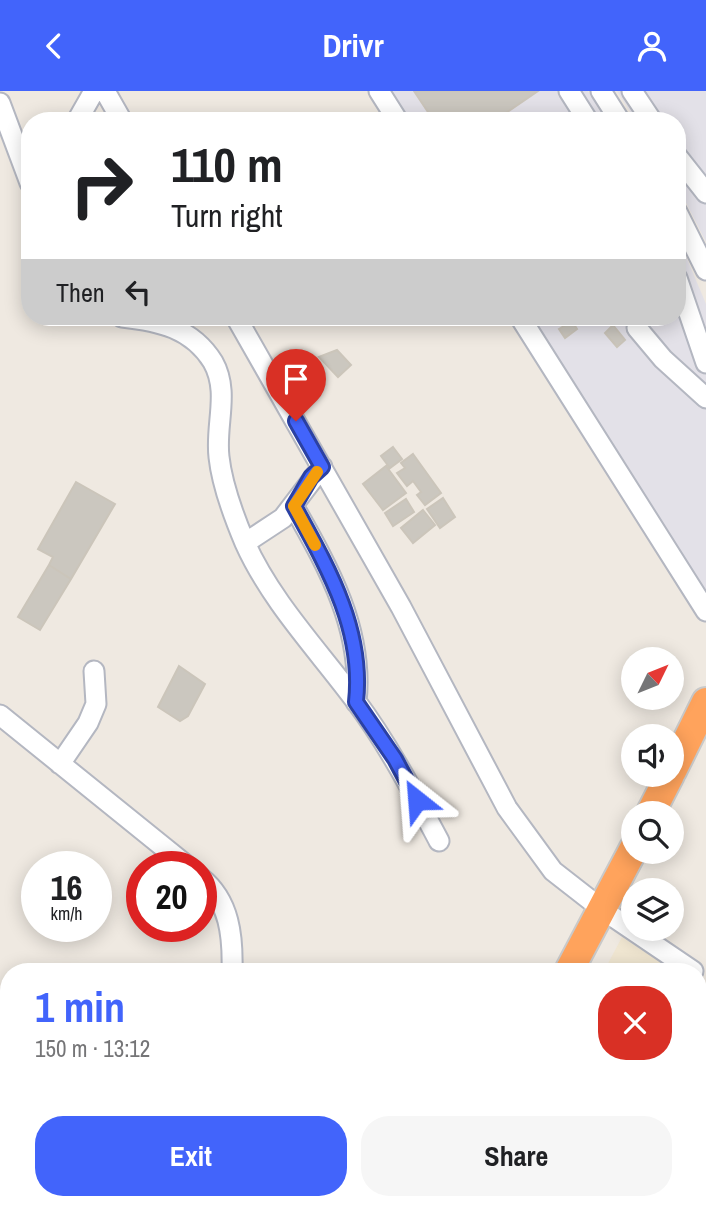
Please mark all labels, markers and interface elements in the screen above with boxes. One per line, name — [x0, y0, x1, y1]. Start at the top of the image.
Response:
text: Drivr — [322, 24, 384, 67]
icon: back — [35, 27, 73, 65]
icon: person — [633, 27, 671, 65]
text: 110 m — [171, 131, 283, 197]
icon: right — [56, 140, 147, 231]
text: Turn right — [171, 194, 283, 237]
icon: left — [119, 273, 157, 311]
text: Then — [56, 275, 105, 310]
pin — [266, 349, 326, 421]
icon: arrive — [277, 360, 315, 398]
north arrow — [621, 647, 684, 711]
map controls — [621, 647, 684, 941]
button: sound — [621, 724, 684, 787]
position arrow — [380, 763, 454, 837]
button: search — [621, 801, 684, 864]
speed limit sign: 20 — [126, 851, 217, 942]
text: 16 — [51, 864, 82, 911]
button: layers — [621, 878, 684, 941]
text: km/h — [51, 901, 83, 926]
text: 1 min — [35, 979, 125, 1035]
button: close — [598, 986, 672, 1060]
text: 150 m · 13:12 — [35, 1033, 150, 1064]
button: Exit — [35, 1116, 347, 1196]
button: Share — [361, 1116, 672, 1196]

